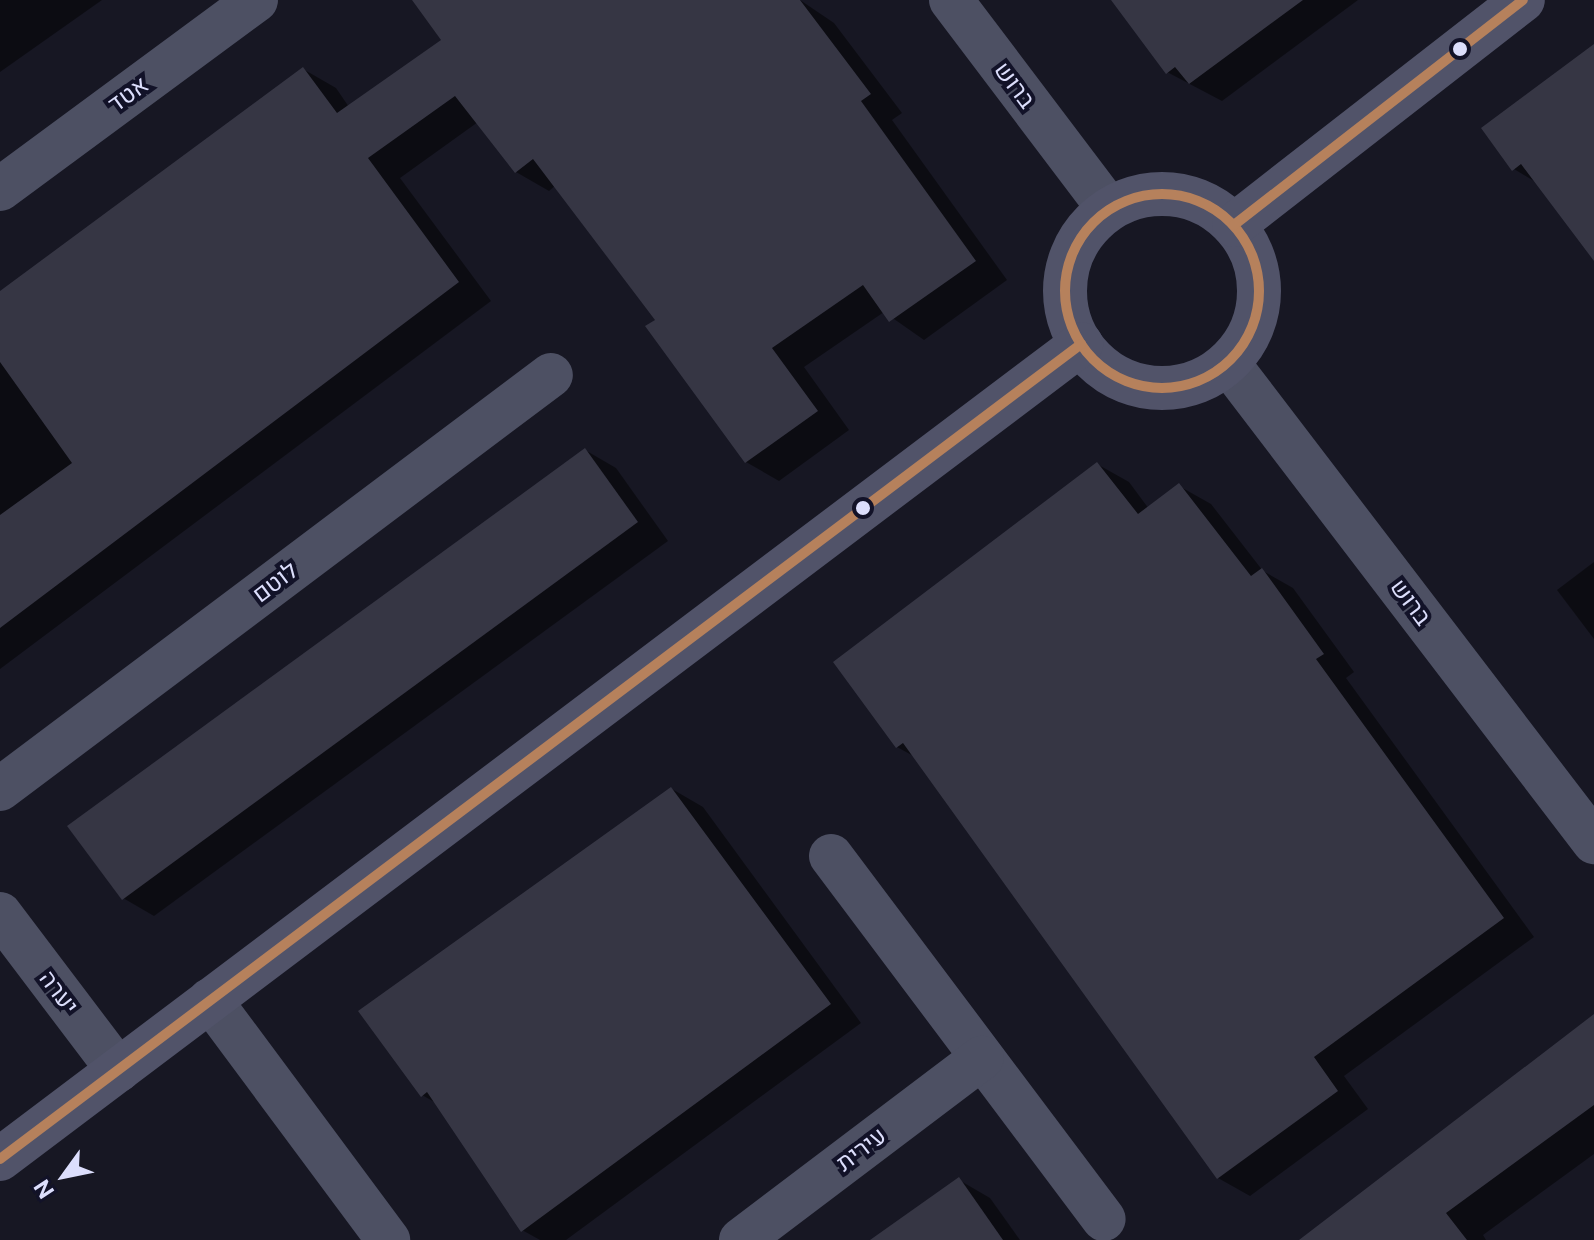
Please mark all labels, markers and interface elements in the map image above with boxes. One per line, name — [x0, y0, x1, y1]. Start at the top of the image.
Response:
unlabelled marker — [1452, 41, 1468, 57]
street label: ברוש — [988, 56, 1042, 114]
street label: אטד — [102, 70, 154, 118]
unlabelled marker — [855, 500, 871, 516]
street label: לוטם — [247, 556, 303, 608]
street label: ברוש — [1384, 573, 1438, 631]
street label: יערה — [33, 965, 85, 1019]
street label: עירית — [830, 1121, 892, 1177]
north arrow — [24, 1136, 104, 1216]
text: N — [28, 1175, 59, 1203]

